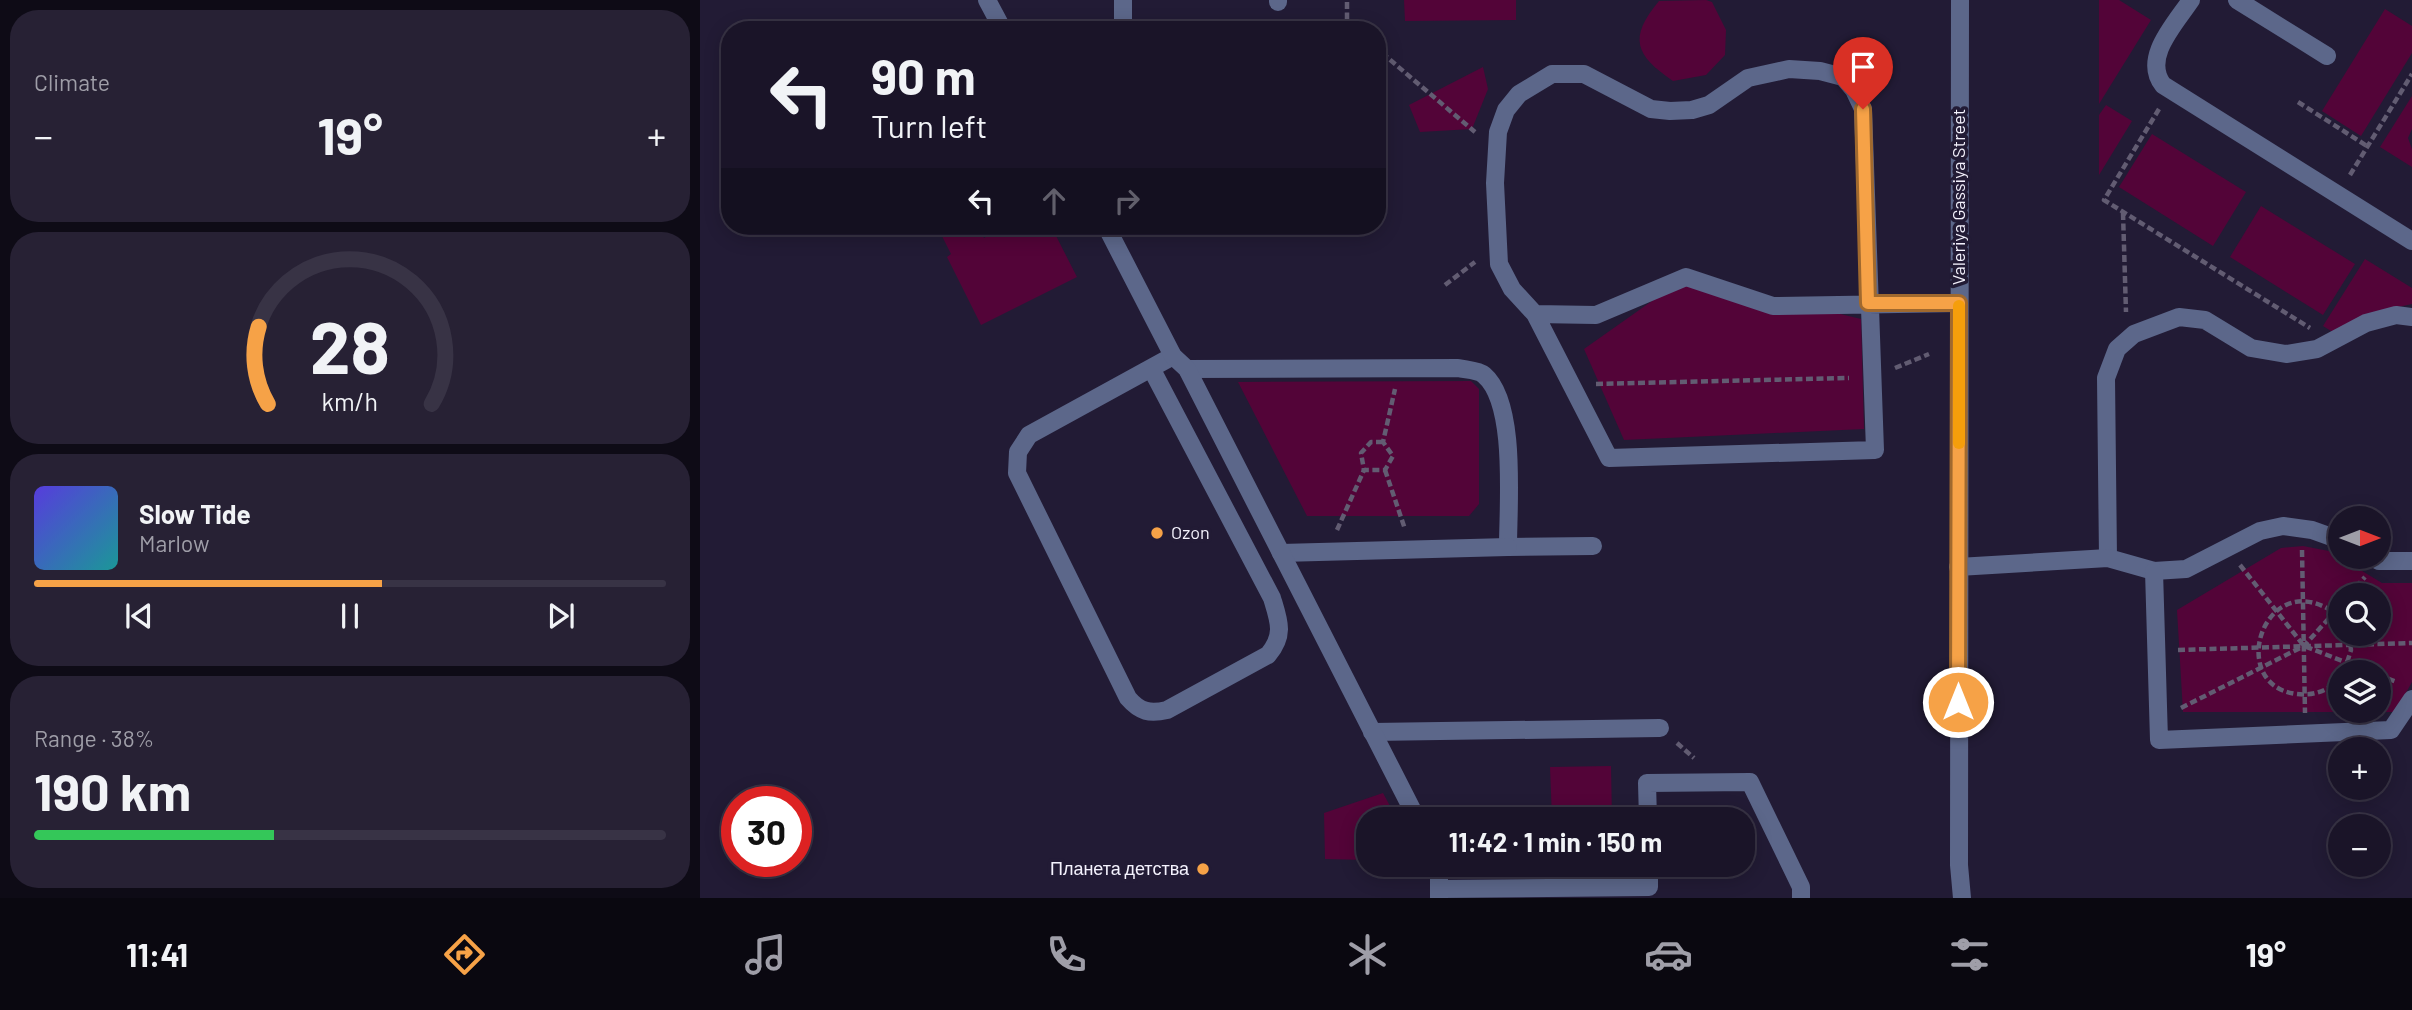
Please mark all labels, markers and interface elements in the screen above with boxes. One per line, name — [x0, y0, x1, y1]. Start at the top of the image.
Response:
pin — [1833, 37, 1893, 109]
text: 90 m — [871, 46, 976, 105]
icon: arrive — [1844, 48, 1882, 86]
icon: left — [756, 49, 847, 140]
text: Climate — [34, 68, 110, 96]
text: 19° — [317, 103, 383, 165]
text: Turn left — [871, 106, 988, 144]
street label: Valeriya Gassiya Street — [1947, 109, 1969, 285]
text: − — [34, 112, 53, 158]
text: + — [647, 112, 666, 158]
icon: left — [962, 182, 1000, 220]
icon: ahead — [1035, 182, 1073, 220]
icon: right — [1108, 182, 1146, 220]
text: 28 — [310, 301, 390, 389]
text: km/h — [322, 386, 378, 416]
text: Slow Tide — [139, 498, 251, 529]
north arrow — [2328, 506, 2390, 569]
map controls — [2328, 506, 2391, 877]
place label: Ozon — [1171, 521, 1210, 543]
marker: Ozon — [1149, 525, 1165, 541]
text: Marlow — [139, 529, 210, 557]
button: search — [2328, 583, 2391, 646]
icon: previous — [120, 597, 158, 635]
icon: pause — [331, 597, 369, 635]
icon: next — [542, 597, 580, 635]
button: layers — [2328, 660, 2391, 723]
position arrow — [1921, 665, 1995, 739]
text: Range · 38% — [34, 724, 154, 752]
button: + — [2328, 737, 2391, 800]
text: 190 km — [34, 759, 191, 821]
speed limit sign: 30 — [721, 786, 812, 877]
button: − — [2328, 814, 2391, 877]
text: 11:42 · 1 min · 150 m — [1449, 826, 1662, 857]
place label: Планета детства — [1050, 857, 1190, 879]
marker: Планета детства — [1195, 861, 1211, 877]
icon: directions — [440, 930, 489, 979]
icon: music — [741, 930, 790, 979]
icon: phone — [1042, 930, 1091, 979]
icon: climate — [1343, 930, 1392, 979]
icon: car — [1644, 930, 1693, 979]
icon: filters — [1945, 930, 1994, 979]
text: 11:41 — [126, 935, 188, 973]
text: 19° — [2246, 935, 2286, 973]

